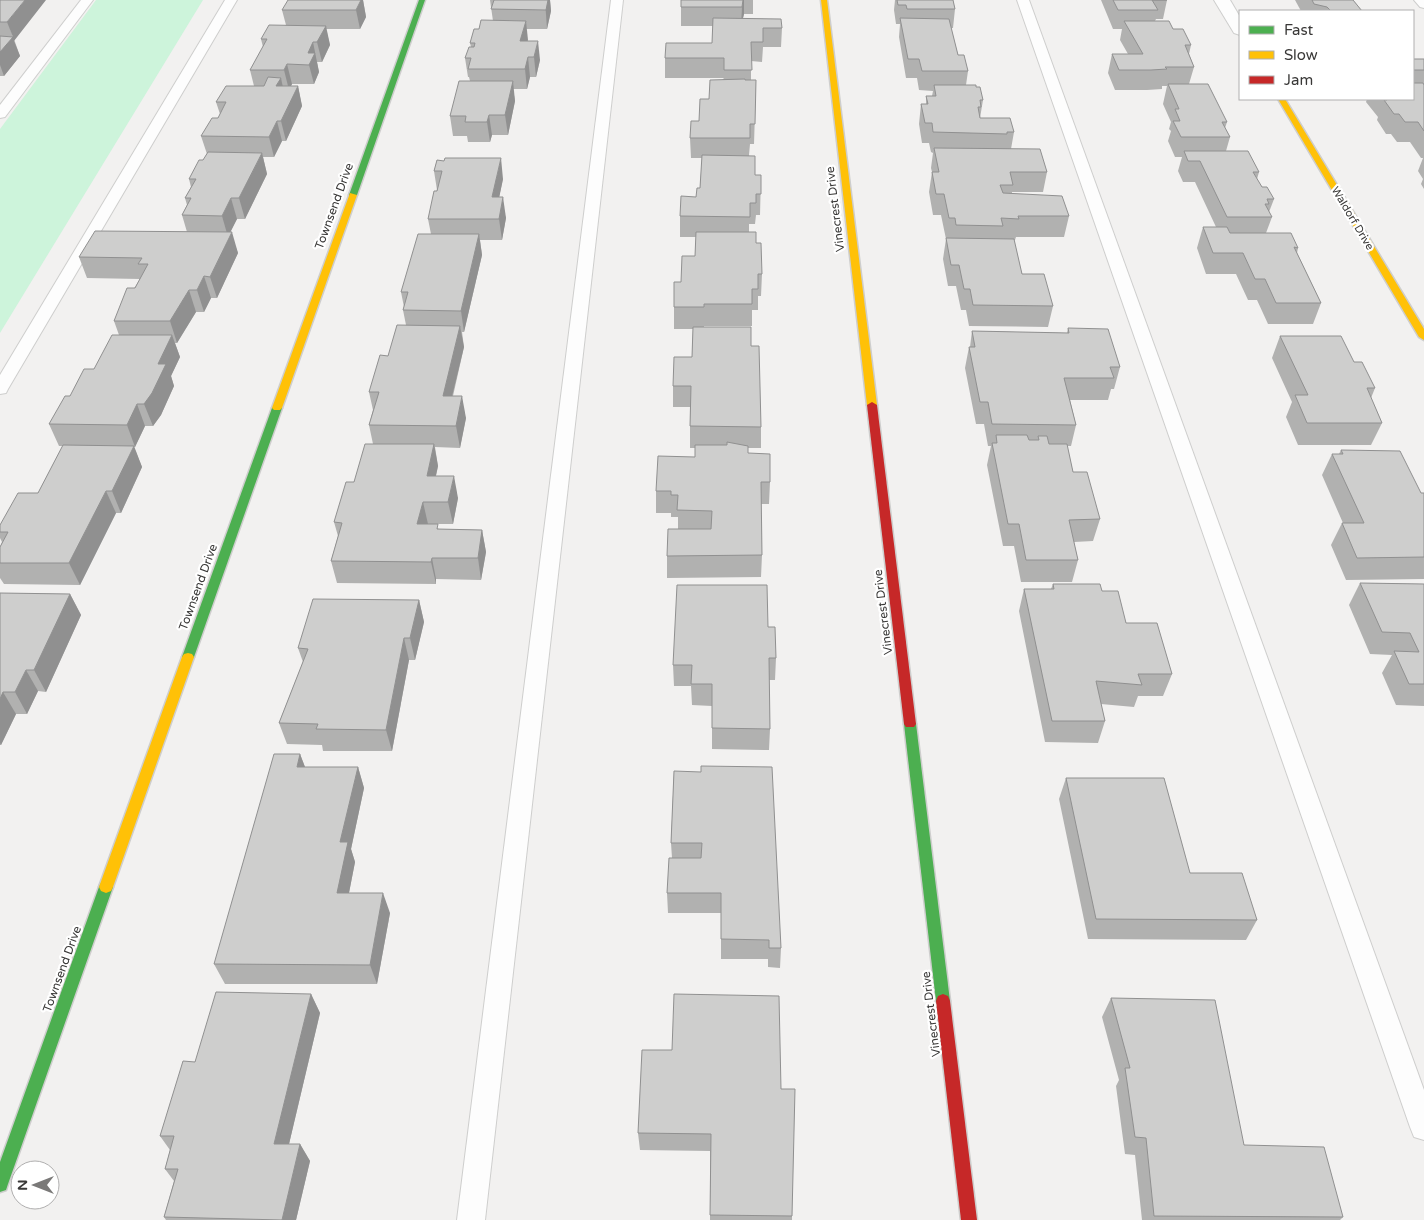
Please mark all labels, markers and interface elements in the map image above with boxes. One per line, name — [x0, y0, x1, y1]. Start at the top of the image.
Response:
legend — [1239, 10, 1414, 100]
text: Fast — [1284, 21, 1314, 39]
text: Slow — [1284, 46, 1318, 64]
text: Jam — [1284, 71, 1313, 89]
street label: Townsend Drive — [312, 161, 356, 251]
street label: Vinecrest Drive — [823, 165, 847, 252]
street label: Waldorf Drive — [1329, 184, 1377, 252]
street label: Townsend Drive — [176, 542, 220, 632]
street label: Vinecrest Drive — [871, 568, 895, 655]
street label: Townsend Drive — [40, 924, 84, 1014]
street label: Vinecrest Drive — [919, 970, 943, 1057]
north arrow — [10, 1160, 60, 1210]
text: N — [14, 1179, 31, 1191]

